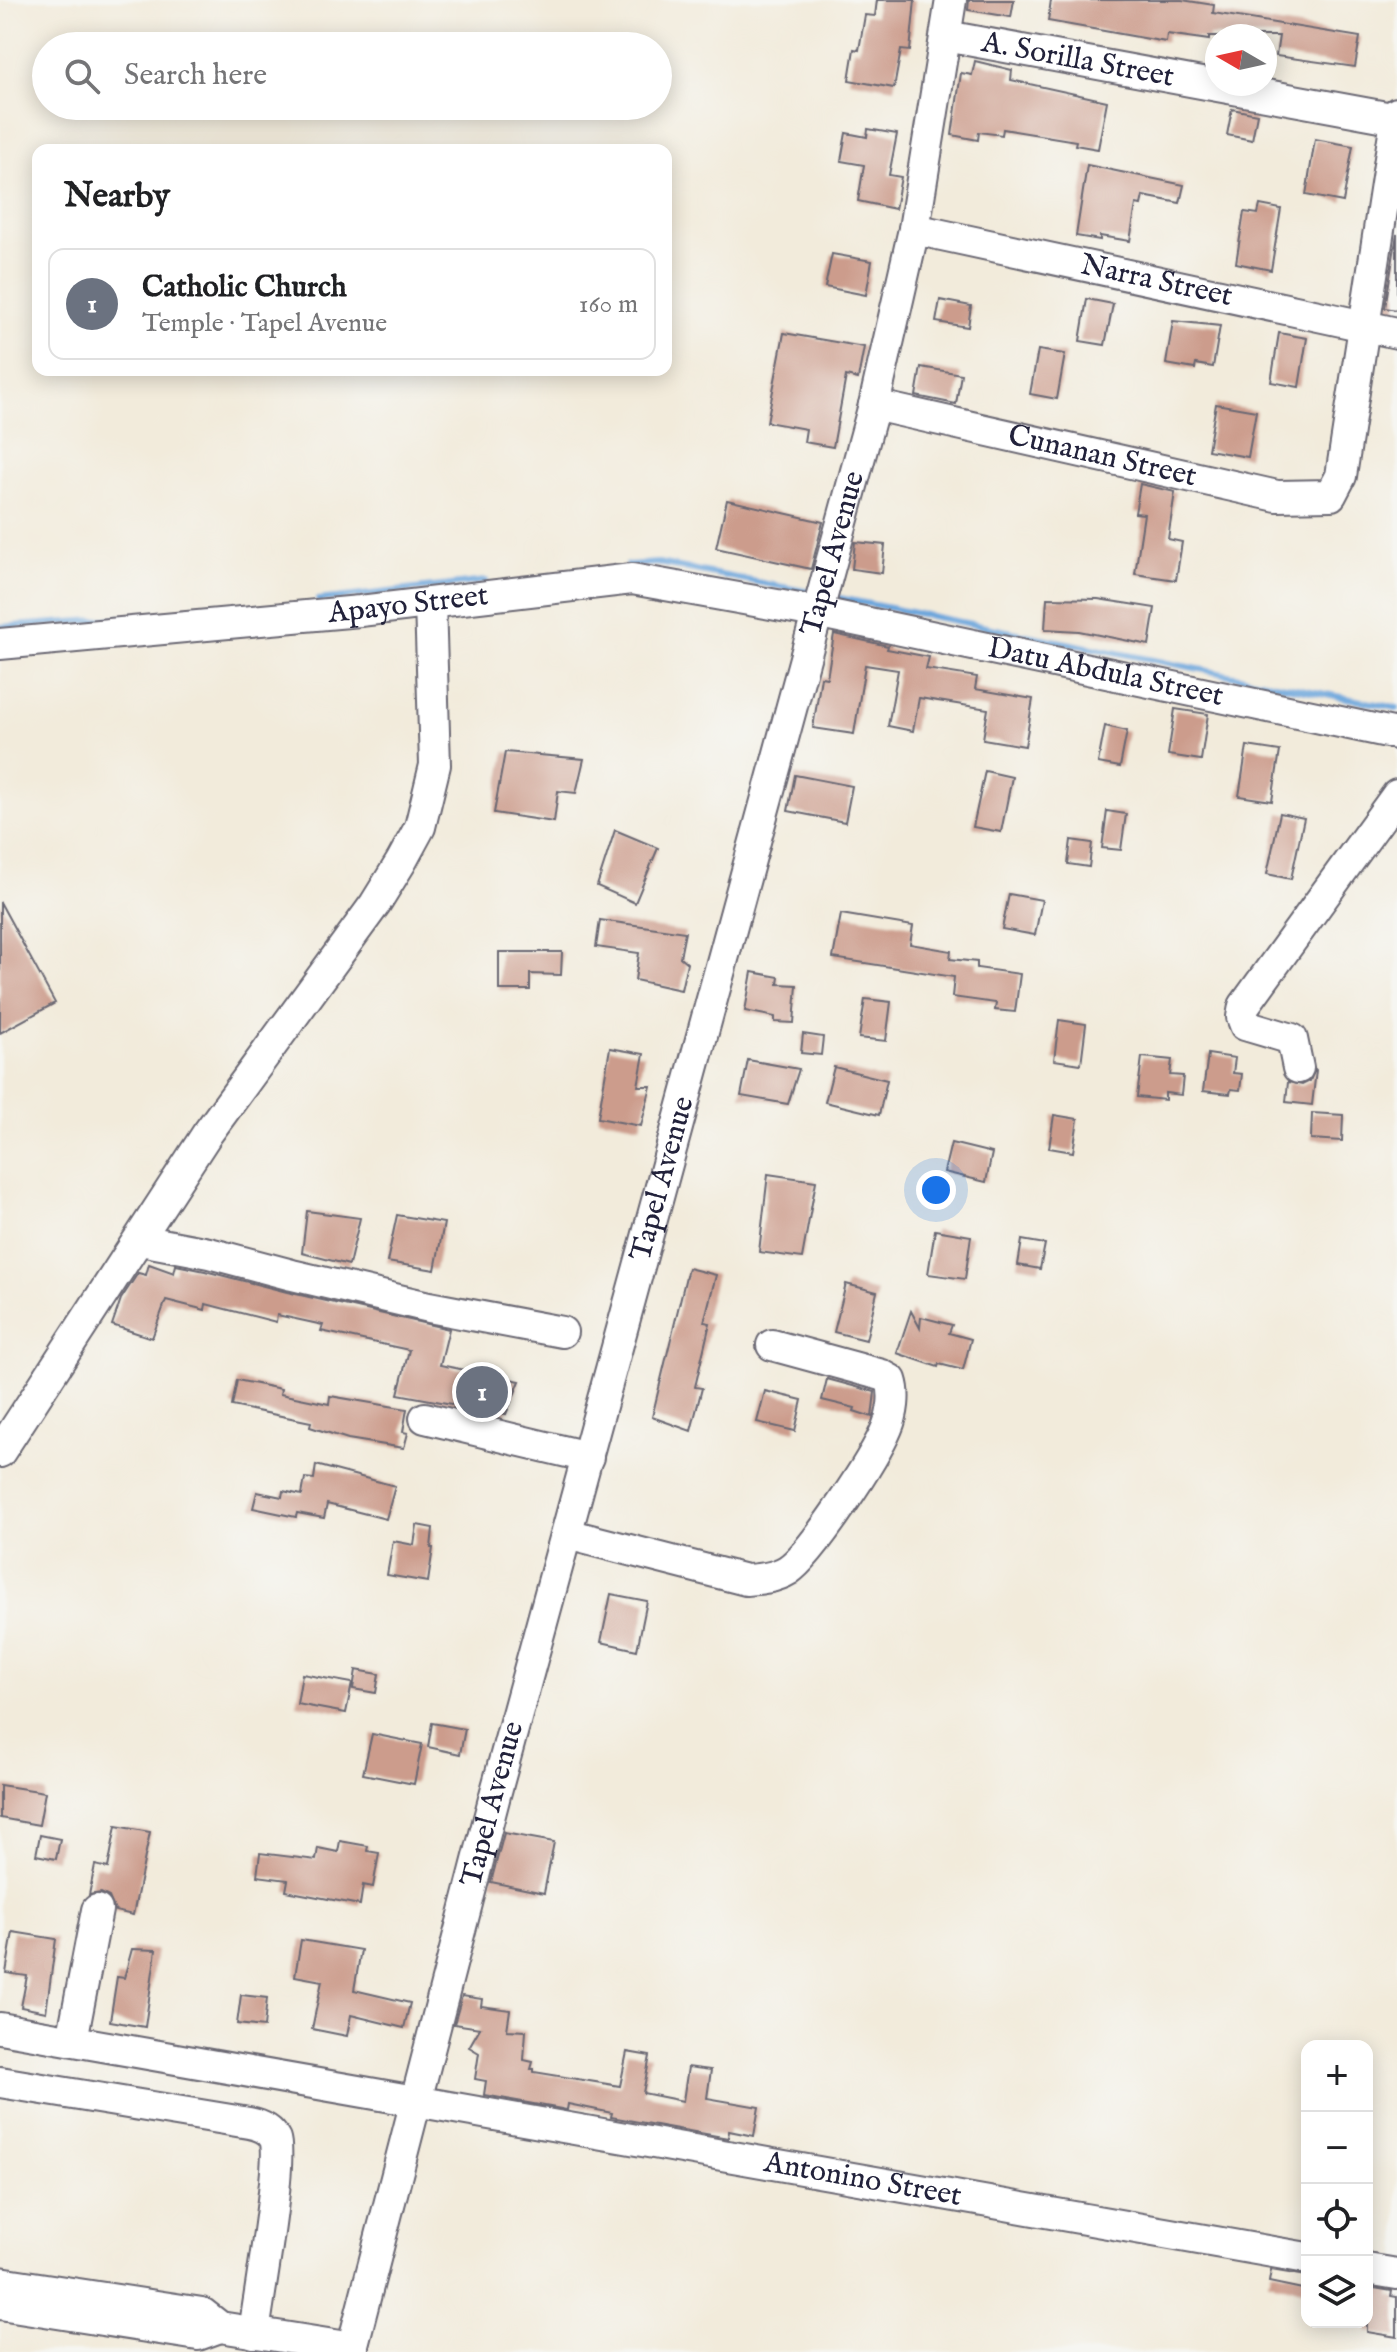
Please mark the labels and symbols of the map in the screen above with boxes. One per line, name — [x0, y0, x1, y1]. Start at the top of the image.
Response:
street label: A. Sorilla Street — [977, 24, 1177, 97]
north arrow — [1205, 24, 1277, 96]
street label: Narra Street — [1077, 246, 1236, 316]
street label: Cunanan Street — [1004, 417, 1200, 496]
street label: Tapel Avenue — [793, 467, 874, 640]
street label: Apayo Street — [326, 577, 490, 633]
street label: Datu Abdula Street — [984, 630, 1227, 716]
street label: Tapel Avenue — [622, 1092, 704, 1265]
your location — [916, 1170, 956, 1210]
pin: 1 — [456, 1362, 508, 1422]
street label: Tapel Avenue — [453, 1717, 533, 1891]
street label: Antonino Street — [760, 2144, 964, 2216]

